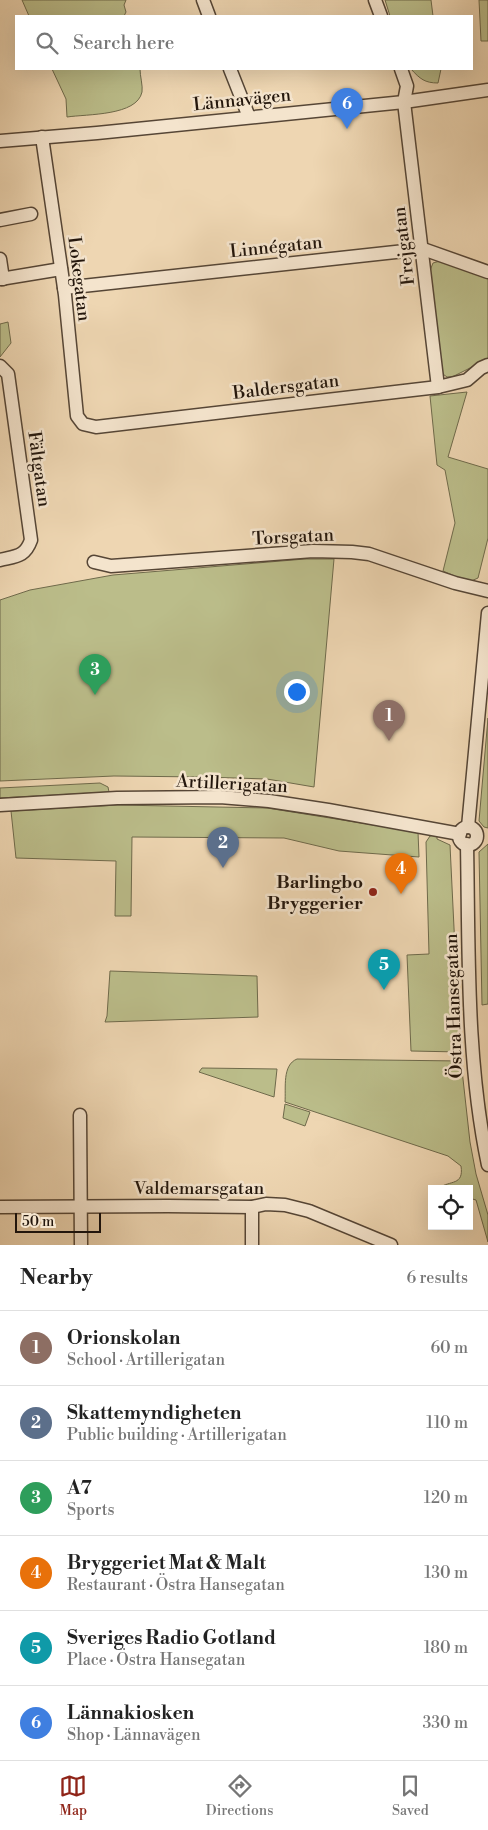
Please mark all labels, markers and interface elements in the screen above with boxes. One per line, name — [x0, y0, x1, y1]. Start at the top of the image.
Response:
search box — [15, 15, 473, 70]
icon: search — [33, 29, 61, 57]
text: Search here — [73, 31, 174, 55]
street label: Lännavägen — [192, 83, 292, 117]
pin: 6 — [331, 88, 363, 129]
street label: Frejgatan — [388, 205, 420, 287]
street label: Linnégatan — [228, 231, 324, 263]
street label: Lokegatan — [62, 235, 96, 323]
street label: Baldersgatan — [231, 369, 341, 405]
street label: Fältgatan — [22, 430, 56, 509]
street label: Torsgatan — [252, 523, 335, 551]
pin: 3 — [79, 654, 111, 695]
your location — [284, 679, 310, 705]
pin: 1 — [373, 700, 405, 741]
street label: Artillerigatan — [175, 770, 289, 798]
pin: 2 — [207, 827, 239, 868]
pin: 4 — [385, 853, 417, 894]
place label: Barlingbo Bryggerier — [267, 871, 363, 915]
marker: Barlingbo Bryggerier — [367, 886, 379, 898]
street label: Östra Hansegatan — [440, 933, 468, 1079]
pin: 5 — [368, 949, 400, 990]
street label: Valdemarsgatan — [133, 1177, 265, 1200]
map controls — [428, 1185, 473, 1230]
button: locate — [428, 1185, 473, 1230]
scale bar — [15, 1210, 101, 1233]
text: 50 m — [22, 1213, 54, 1231]
text: Nearby — [20, 1265, 93, 1291]
text: 6 results — [407, 1268, 468, 1288]
text: Orionskolan — [67, 1326, 181, 1350]
text: 1 — [32, 1338, 40, 1358]
text: 60 m — [430, 1338, 468, 1358]
text: School · Artillerigatan — [67, 1350, 225, 1370]
text: Skattemyndigheten — [67, 1401, 242, 1425]
text: 2 — [31, 1413, 41, 1433]
text: 110 m — [426, 1413, 468, 1433]
text: Public building · Artillerigatan — [67, 1425, 287, 1445]
text: A7 — [67, 1476, 92, 1500]
text: 3 — [31, 1488, 41, 1508]
text: 120 m — [424, 1488, 468, 1508]
text: Sports — [67, 1500, 114, 1520]
text: Bryggeriet Mat & Malt — [67, 1551, 266, 1575]
text: 4 — [31, 1563, 41, 1583]
text: 130 m — [424, 1563, 468, 1583]
text: Restaurant · Östra Hansegatan — [67, 1575, 285, 1595]
text: Sveriges Radio Gotland — [67, 1626, 276, 1650]
text: 5 — [31, 1638, 41, 1658]
text: 180 m — [424, 1638, 468, 1658]
text: Place · Östra Hansegatan — [67, 1650, 245, 1670]
text: Lännakiosken — [67, 1701, 194, 1725]
text: 6 — [31, 1713, 41, 1733]
text: 330 m — [422, 1713, 468, 1733]
text: Shop · Lännavägen — [67, 1725, 201, 1745]
tab: Map — [59, 1772, 87, 1820]
tab: Directions — [206, 1772, 273, 1820]
tab: Saved — [392, 1772, 429, 1820]

